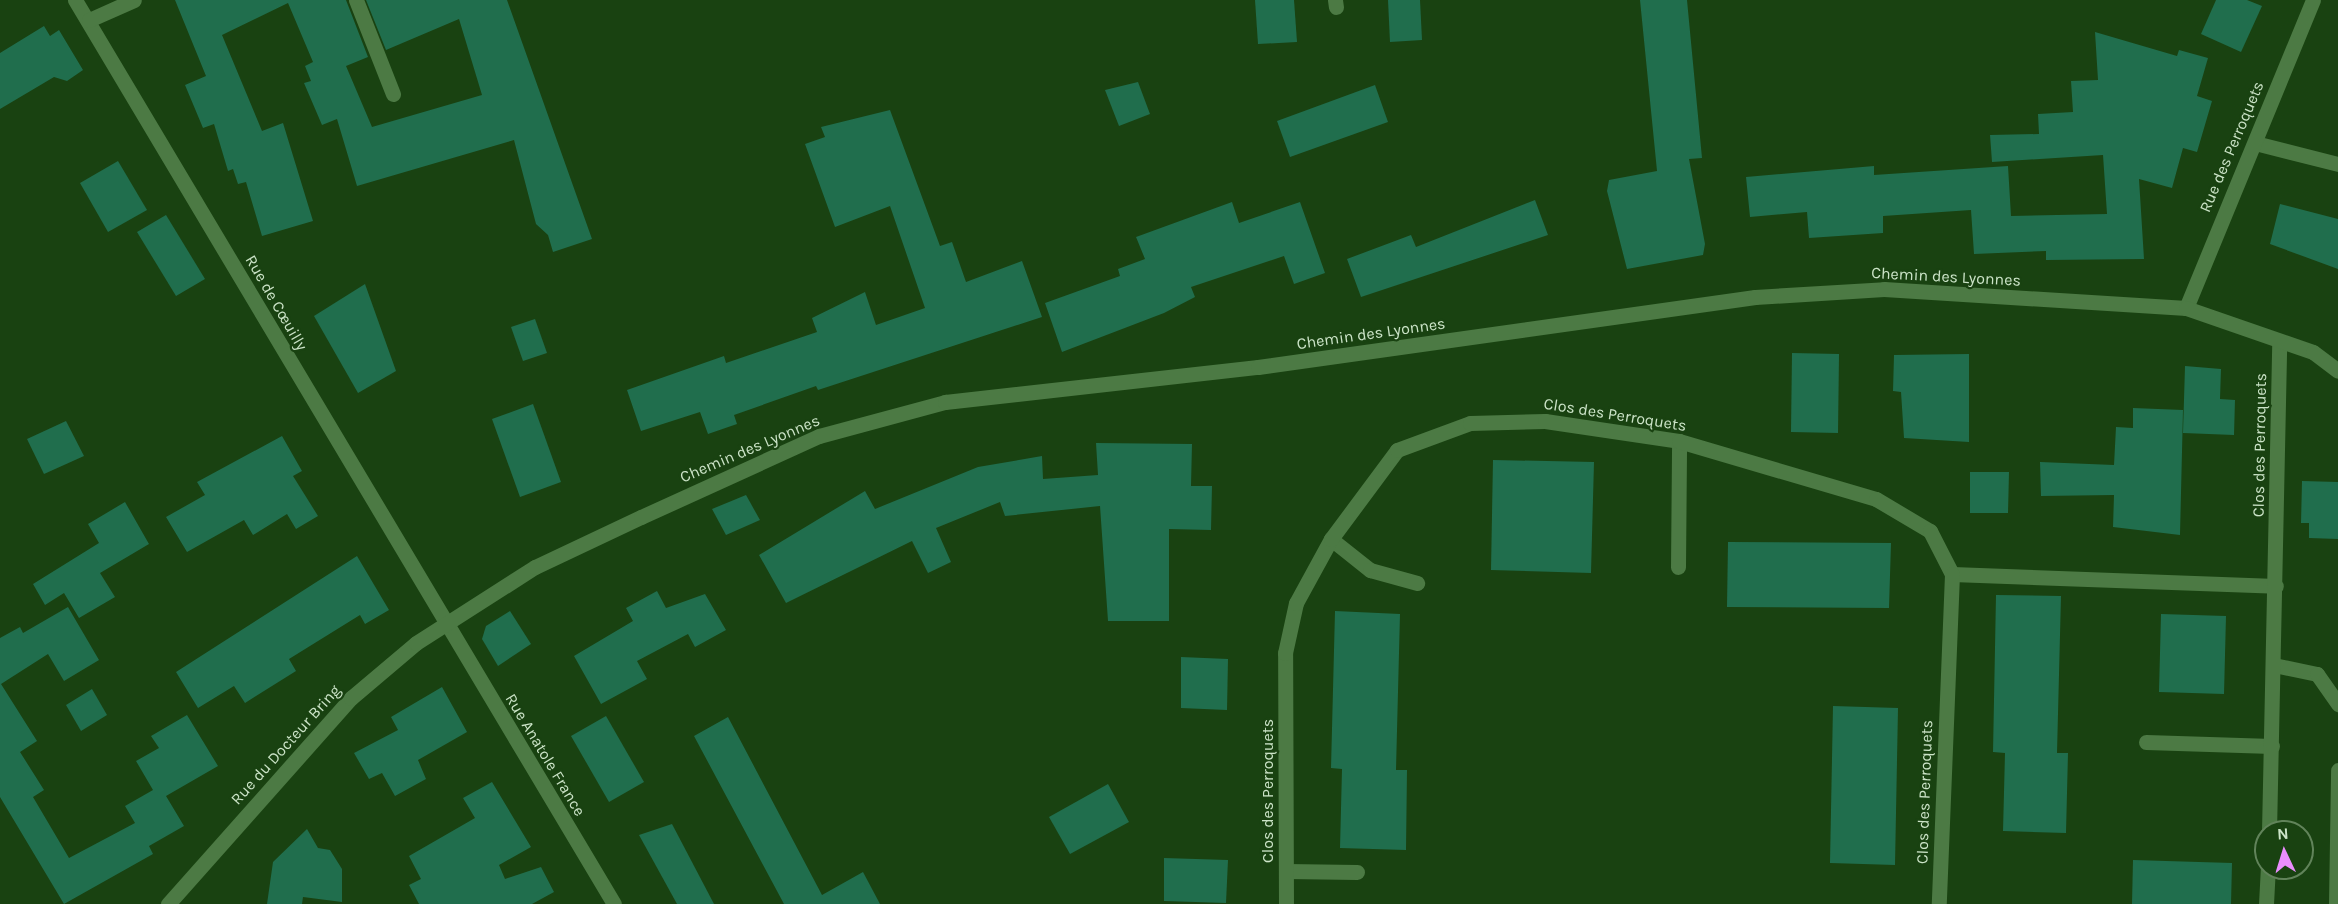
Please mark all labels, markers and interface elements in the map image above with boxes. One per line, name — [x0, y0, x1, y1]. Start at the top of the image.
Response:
street label: Rue des Perroquets — [2196, 79, 2268, 215]
street label: Rue de Cœuilly — [241, 252, 311, 354]
street label: Chemin des Lyonnes — [1871, 263, 2021, 291]
street label: Chemin des Lyonnes — [1295, 314, 1447, 354]
street label: Clos des Perroquets — [2249, 373, 2271, 517]
street label: Clos des Perroquets — [1542, 394, 1688, 436]
street label: Chemin des Lyonnes — [677, 411, 823, 487]
street label: Rue du Docteur Bring — [227, 681, 345, 809]
street label: Rue Anatole France — [501, 690, 589, 820]
street label: Clos des Perroquets — [1258, 719, 1278, 863]
street label: Clos des Perroquets — [1913, 720, 1937, 864]
north arrow — [2254, 820, 2314, 880]
text: N — [2276, 824, 2289, 843]

